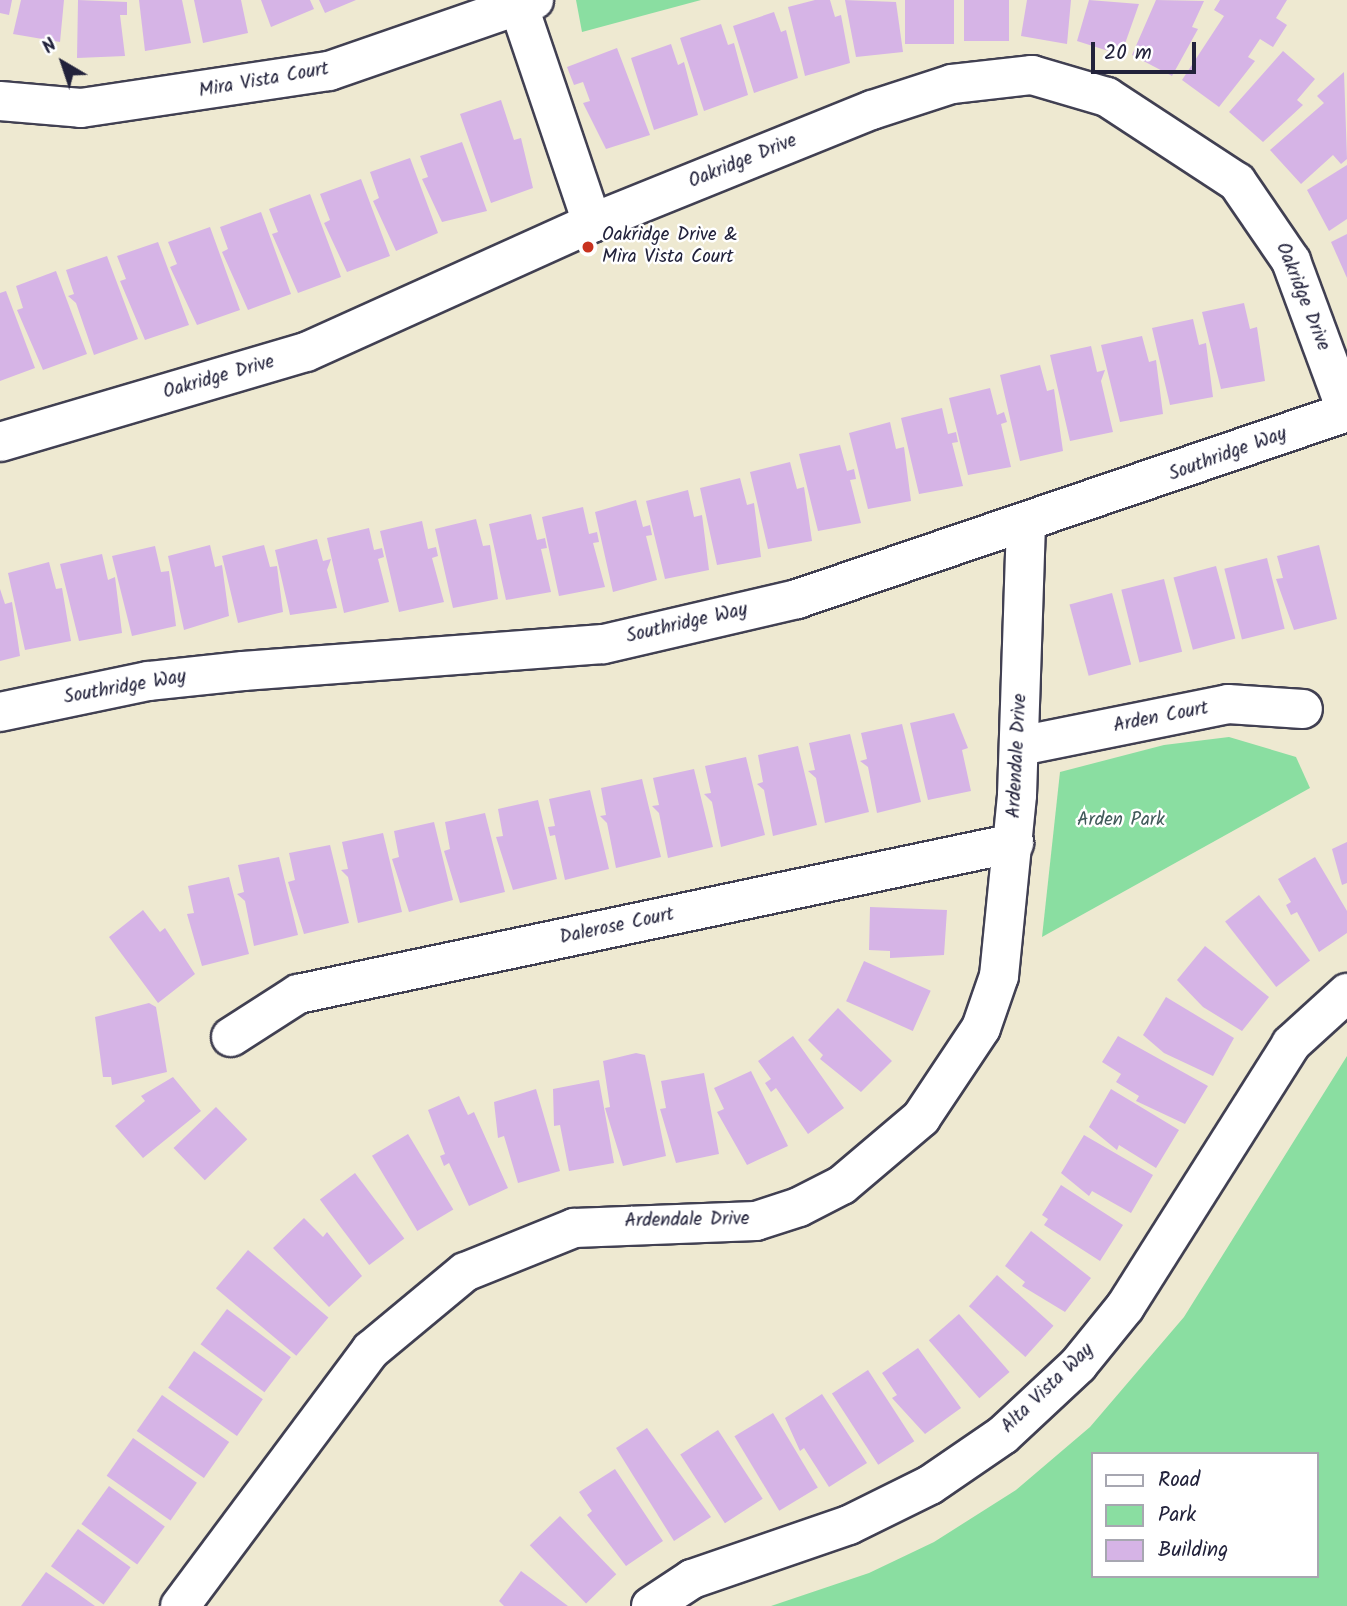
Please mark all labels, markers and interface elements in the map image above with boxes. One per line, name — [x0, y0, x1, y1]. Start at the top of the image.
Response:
north arrow — [28, 28, 98, 98]
scale bar — [1095, 28, 1200, 72]
text: N — [36, 31, 64, 62]
text: 20 m — [1104, 37, 1152, 70]
street label: Mira Vista Court — [197, 58, 331, 104]
street label: Oakridge Drive — [686, 130, 800, 194]
place label: Oakridge Drive & Mira Vista Court — [602, 225, 738, 269]
marker: Oakridge Drive & Mira Vista Court — [580, 239, 596, 255]
street label: Oakridge Drive — [1270, 240, 1334, 354]
street label: Oakridge Drive — [161, 351, 277, 405]
street label: Southridge Way — [1166, 423, 1290, 487]
street label: Southridge Way — [624, 599, 750, 649]
street label: Southridge Way — [62, 666, 188, 710]
street label: Ardendale Drive — [1003, 693, 1033, 819]
street label: Arden Court — [1112, 698, 1210, 738]
park label: Arden Park — [1077, 810, 1165, 832]
street label: Dalerose Court — [558, 904, 676, 950]
street label: Ardendale Drive — [624, 1209, 750, 1233]
street label: Alta Vista Way — [997, 1339, 1099, 1439]
legend — [1092, 1452, 1319, 1578]
text: Road — [1158, 1464, 1200, 1497]
text: Park — [1158, 1499, 1196, 1532]
text: Building — [1158, 1534, 1228, 1567]

